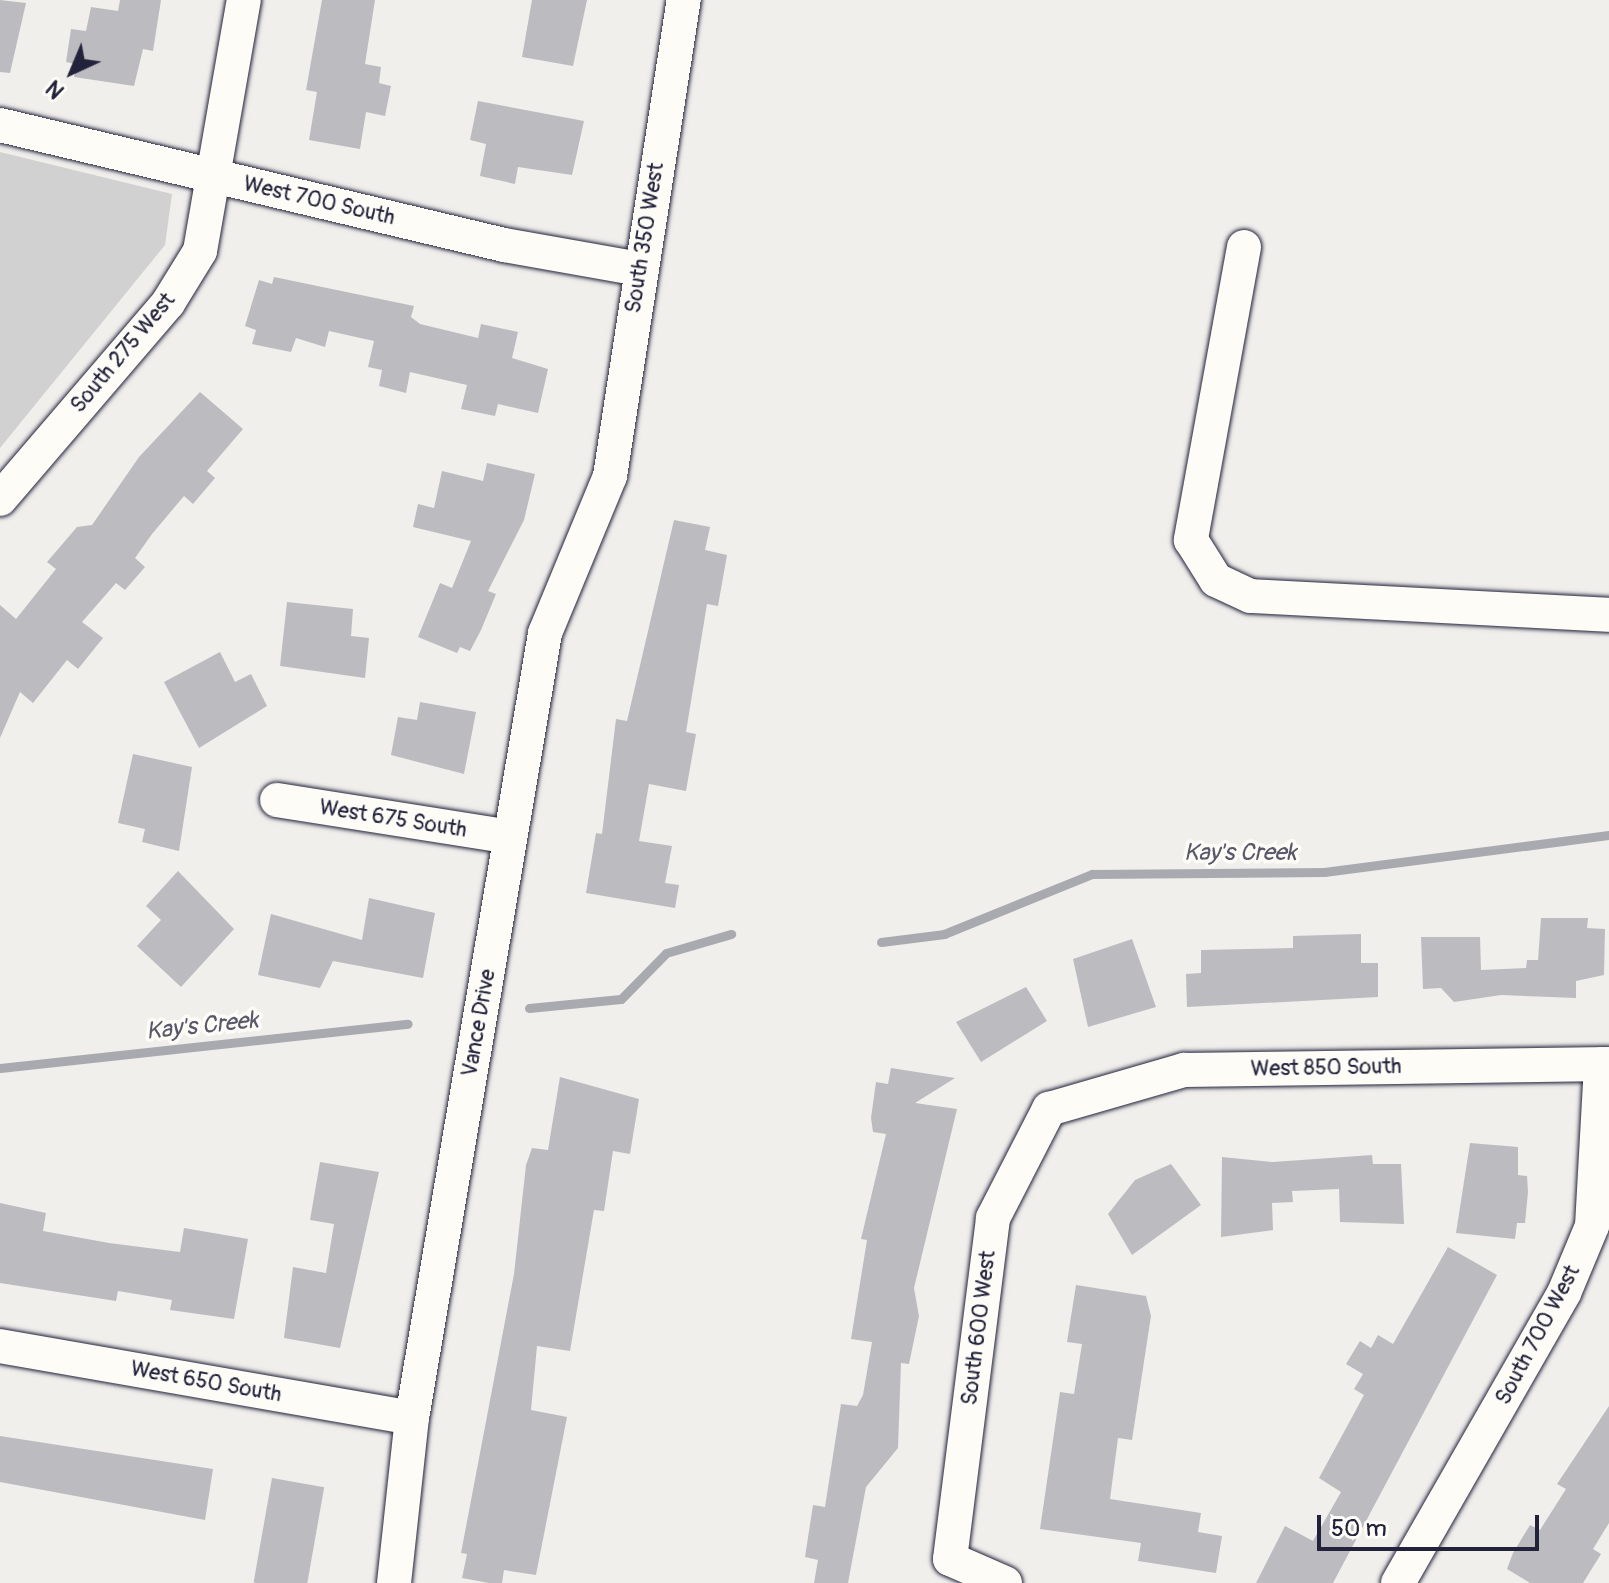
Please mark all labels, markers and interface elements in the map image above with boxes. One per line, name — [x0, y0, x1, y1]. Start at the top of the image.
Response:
north arrow — [32, 32, 112, 112]
text: N — [40, 74, 70, 105]
street label: South 350 West — [620, 161, 670, 315]
street label: West 700 South — [241, 171, 397, 231]
street label: South 275 West — [65, 288, 181, 418]
street label: West 675 South — [317, 794, 469, 844]
water label: Kay's Creek — [1184, 839, 1296, 867]
street label: Vance Drive — [457, 967, 501, 1079]
water label: Kay's Creek — [144, 1006, 260, 1046]
street label: West 850 South — [1250, 1053, 1402, 1083]
street label: South 600 West — [956, 1249, 1002, 1407]
street label: South 700 West — [1490, 1261, 1586, 1409]
street label: West 650 South — [129, 1356, 283, 1408]
scale bar — [1321, 1499, 1543, 1549]
text: 50 m — [1331, 1514, 1387, 1543]

